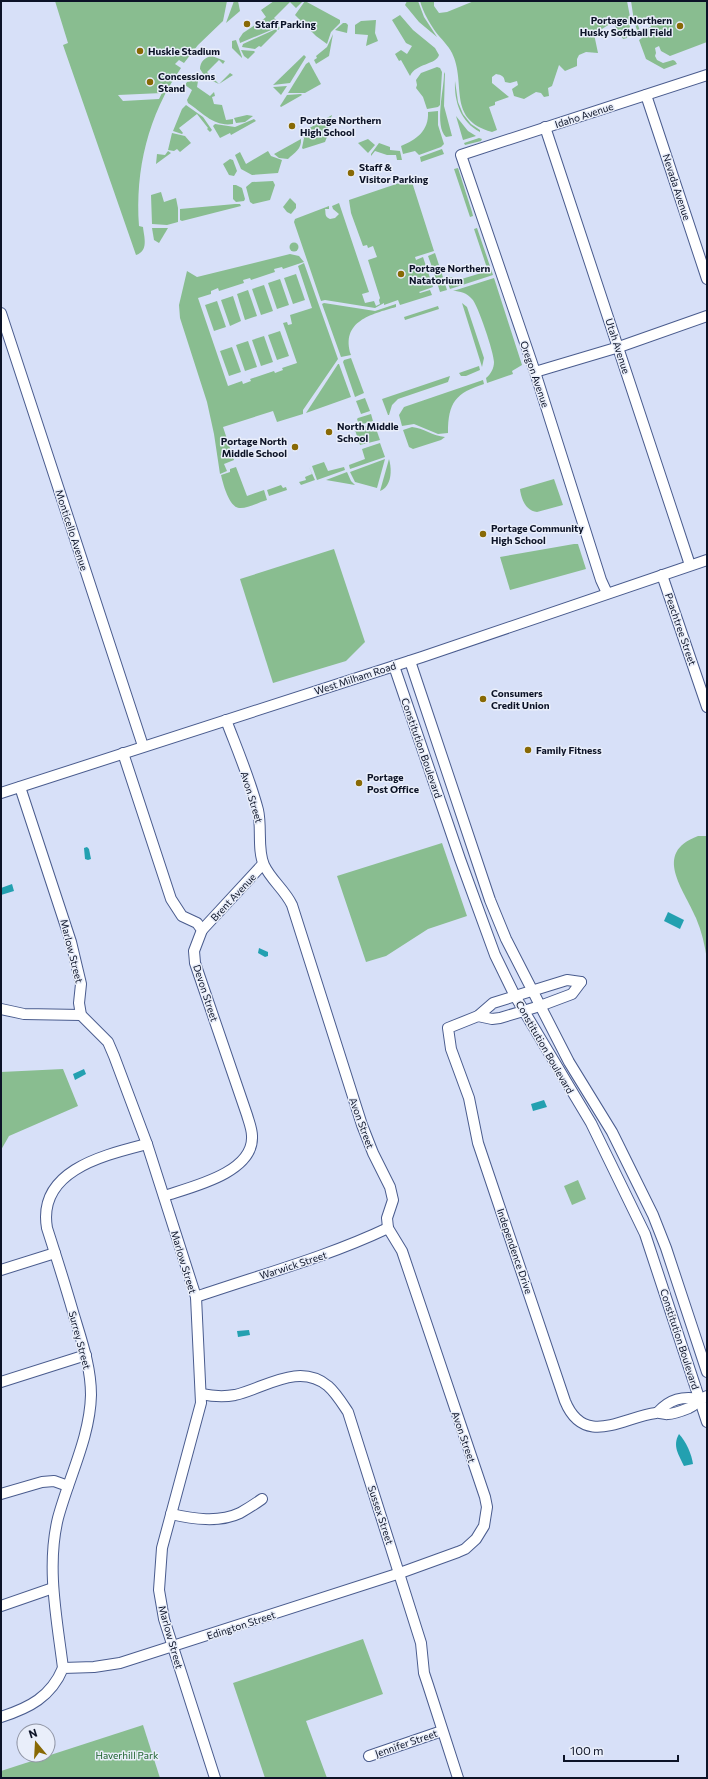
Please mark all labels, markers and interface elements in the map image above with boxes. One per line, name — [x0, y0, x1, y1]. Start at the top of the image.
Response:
place label: Portage Northern Husky Softball Field — [580, 14, 672, 38]
place label: Staff Parking — [255, 18, 316, 30]
marker: Staff Parking — [242, 19, 252, 29]
marker: Portage Northern Husky Softball Field — [675, 21, 685, 31]
place label: Huskie Stadium — [148, 45, 220, 57]
marker: Huskie Stadium — [135, 46, 145, 56]
place label: Concessions Stand — [158, 70, 216, 94]
marker: Concessions Stand — [145, 77, 155, 87]
street label: Idaho Avenue — [553, 100, 615, 130]
place label: Portage Northern High School — [300, 114, 382, 138]
marker: Portage Northern High School — [287, 121, 297, 131]
street label: Nevada Avenue — [661, 152, 693, 222]
place label: Staff & Visitor Parking — [359, 161, 429, 185]
marker: Staff & Visitor Parking — [346, 168, 356, 178]
place label: Portage Northern Natatorium — [409, 262, 491, 286]
marker: Portage Northern Natatorium — [396, 269, 406, 279]
street label: Utah Avenue — [603, 317, 633, 375]
street label: Oregon Avenue — [518, 339, 552, 409]
place label: North Middle School — [337, 420, 399, 444]
marker: North Middle School — [324, 427, 334, 437]
place label: Portage North Middle School — [221, 435, 287, 459]
marker: Portage North Middle School — [290, 442, 300, 452]
street label: Monticello Avenue — [53, 488, 91, 572]
place label: Portage Community High School — [491, 522, 584, 546]
marker: Portage Community High School — [478, 529, 488, 539]
street label: Peachtree Street — [663, 591, 699, 667]
street label: West Milham Road — [313, 659, 397, 697]
place label: Consumers Credit Union — [491, 687, 550, 711]
marker: Consumers Credit Union — [478, 694, 488, 704]
street label: Constitution Boulevard — [399, 696, 445, 800]
place label: Family Fitness — [536, 744, 602, 756]
marker: Family Fitness — [523, 745, 533, 755]
street label: Avon Street — [238, 770, 266, 824]
place label: Portage Post Office — [367, 771, 419, 795]
marker: Portage Post Office — [354, 778, 364, 788]
street label: Brent Avenue — [208, 871, 258, 923]
street label: Marlow Street — [58, 918, 86, 984]
street label: Devon Street — [191, 963, 221, 1023]
street label: Constitution Boulevard — [513, 998, 577, 1096]
street label: Avon Street — [347, 1096, 377, 1150]
street label: Independence Drive — [495, 1207, 535, 1295]
street label: Marlow Street — [169, 1229, 199, 1295]
street label: Warwick Street — [258, 1248, 328, 1282]
street label: Constitution Boulevard — [658, 1287, 702, 1391]
street label: Surrey Street — [66, 1310, 94, 1370]
street label: Avon Street — [450, 1410, 478, 1464]
street label: Sussex Street — [366, 1484, 396, 1546]
street label: Marlow Street — [156, 1604, 186, 1670]
street label: Edington Street — [205, 1608, 277, 1642]
north arrow — [16, 1723, 56, 1763]
text: N — [27, 1726, 39, 1740]
street label: Jennifer Street — [373, 1727, 439, 1759]
scale bar — [564, 1737, 678, 1763]
text: 100 m — [570, 1743, 604, 1757]
park label: Haverhill Park — [95, 1749, 159, 1761]

